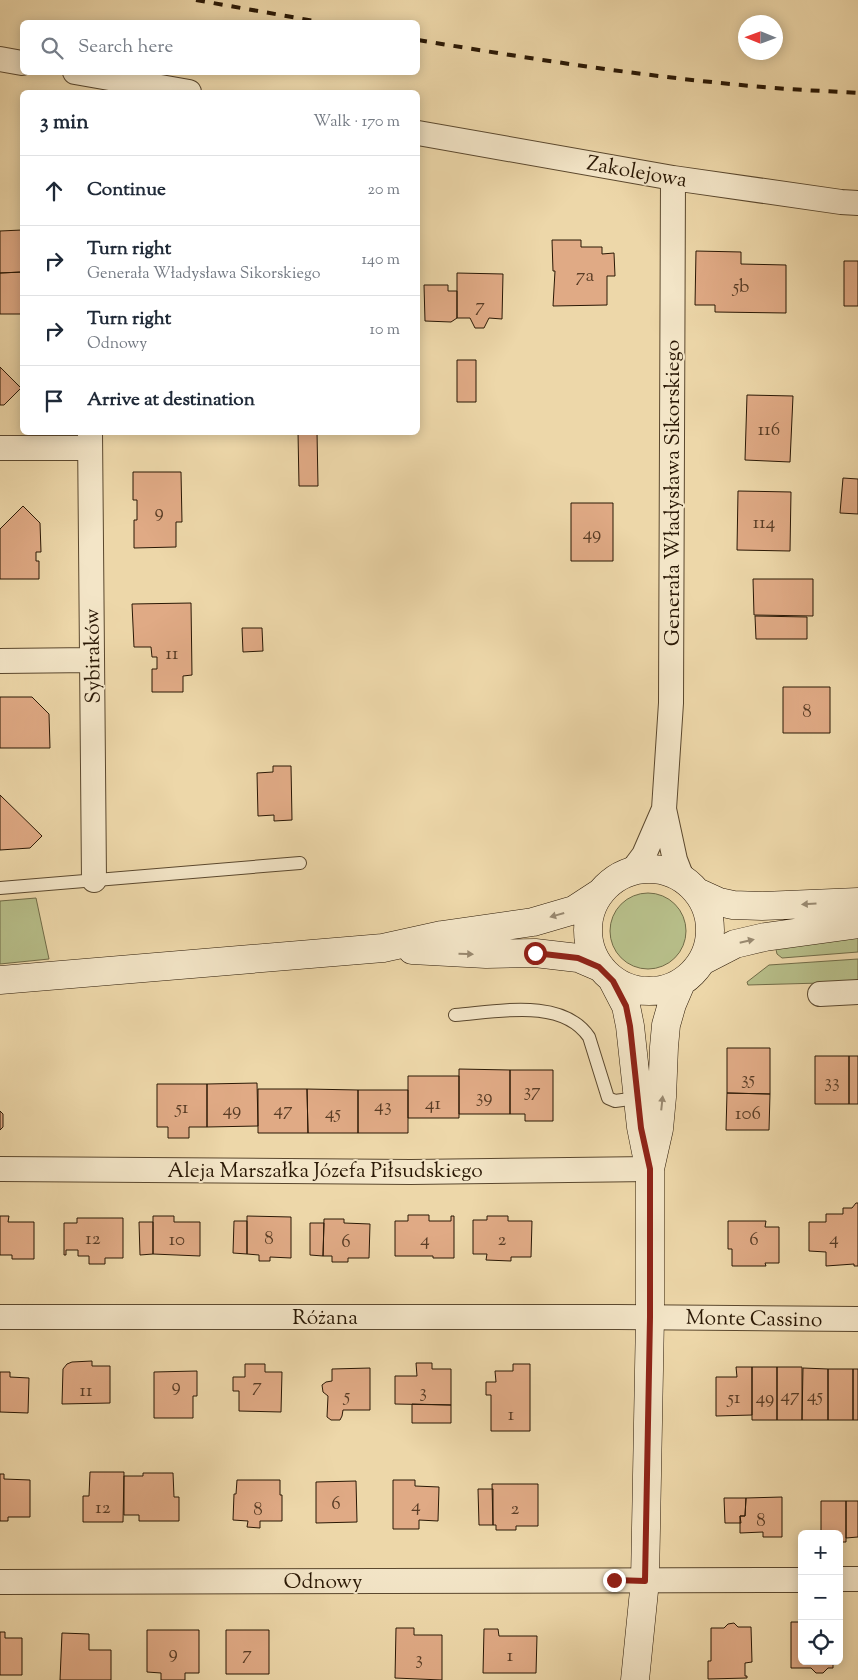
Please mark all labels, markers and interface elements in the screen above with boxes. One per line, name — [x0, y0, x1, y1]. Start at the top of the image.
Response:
north arrow — [738, 15, 783, 60]
search box — [20, 20, 420, 75]
icon: search — [38, 34, 66, 62]
text: Search here — [78, 34, 173, 61]
text: 3 min — [40, 108, 89, 138]
text: Walk · 170 m — [313, 111, 400, 134]
street label: Zakolejowa — [584, 149, 689, 197]
icon: ahead — [40, 177, 68, 205]
text: Continue — [87, 177, 166, 204]
text: 20 m — [367, 179, 400, 202]
text: Turn right — [87, 236, 171, 263]
icon: right — [40, 247, 68, 275]
text: 140 m — [362, 249, 400, 272]
text: Generała Władysława Sikorskiego — [87, 263, 320, 286]
house number: 7a — [576, 263, 594, 290]
house number: 5b — [732, 274, 749, 301]
house number: 7 — [475, 293, 485, 320]
text: Turn right — [87, 306, 171, 333]
icon: right — [40, 317, 68, 345]
text: 10 m — [370, 319, 400, 342]
text: Odnowy — [87, 333, 147, 356]
street label: Generała Władysława Sikorskiego — [659, 340, 689, 646]
icon: arrive — [40, 387, 68, 415]
text: Arrive at destination — [87, 387, 255, 414]
house number: 116 — [758, 417, 780, 444]
house number: 9 — [154, 499, 164, 526]
house number: 114 — [753, 510, 776, 537]
house number: 49 — [583, 521, 601, 548]
street label: Sybiraków — [78, 608, 110, 704]
house number: 11 — [166, 641, 179, 668]
house number: 8 — [802, 699, 812, 726]
one-way arrow — [801, 900, 817, 908]
one-way arrow — [549, 911, 565, 919]
one-way arrow — [739, 937, 755, 945]
route start — [524, 942, 547, 965]
one-way arrow — [459, 950, 475, 958]
house number: 35 — [741, 1066, 756, 1093]
house number: 33 — [824, 1069, 840, 1096]
house number: 37 — [523, 1078, 541, 1105]
house number: 39 — [476, 1084, 492, 1111]
house number: 41 — [425, 1091, 442, 1118]
house number: 43 — [374, 1093, 392, 1120]
house number: 51 — [175, 1095, 189, 1122]
one-way arrow — [658, 1095, 666, 1111]
house number: 49 — [223, 1097, 241, 1124]
house number: 47 — [273, 1097, 293, 1124]
house number: 45 — [325, 1100, 342, 1127]
house number: 106 — [735, 1101, 761, 1128]
street label: Aleja Marszałka Józefa Piłsudskiego — [167, 1157, 483, 1187]
house number: 12 — [85, 1226, 101, 1253]
house number: 8 — [264, 1226, 274, 1253]
house number: 4 — [829, 1226, 839, 1253]
house number: 10 — [169, 1227, 185, 1254]
house number: 4 — [420, 1227, 430, 1254]
house number: 2 — [498, 1227, 507, 1254]
house number: 6 — [749, 1227, 759, 1254]
house number: 6 — [341, 1229, 351, 1256]
street label: Różana — [292, 1304, 358, 1334]
street label: Monte Cassino — [685, 1304, 823, 1336]
house number: 9 — [171, 1373, 181, 1400]
house number: 7 — [252, 1373, 262, 1400]
house number: 11 — [80, 1378, 93, 1405]
house number: 3 — [419, 1379, 427, 1406]
house number: 5 — [343, 1383, 351, 1410]
house number: 47 — [780, 1383, 800, 1410]
house number: 45 — [807, 1383, 824, 1410]
house number: 51 — [727, 1385, 741, 1412]
house number: 49 — [756, 1385, 774, 1412]
house number: 1 — [508, 1402, 515, 1429]
house number: 6 — [331, 1491, 341, 1518]
house number: 4 — [411, 1493, 421, 1520]
house number: 12 — [95, 1495, 111, 1522]
house number: 2 — [511, 1496, 520, 1523]
house number: 8 — [253, 1497, 263, 1524]
house number: 8 — [756, 1508, 766, 1535]
map controls — [798, 1530, 843, 1665]
button: + — [798, 1530, 843, 1575]
street label: Odnowy — [283, 1568, 363, 1598]
route end — [603, 1569, 626, 1592]
button: − — [798, 1575, 843, 1620]
button: locate — [798, 1620, 843, 1665]
house number: 9 — [168, 1640, 178, 1667]
house number: 7 — [242, 1641, 252, 1668]
house number: 1 — [507, 1643, 514, 1670]
house number: 3 — [415, 1646, 423, 1673]

